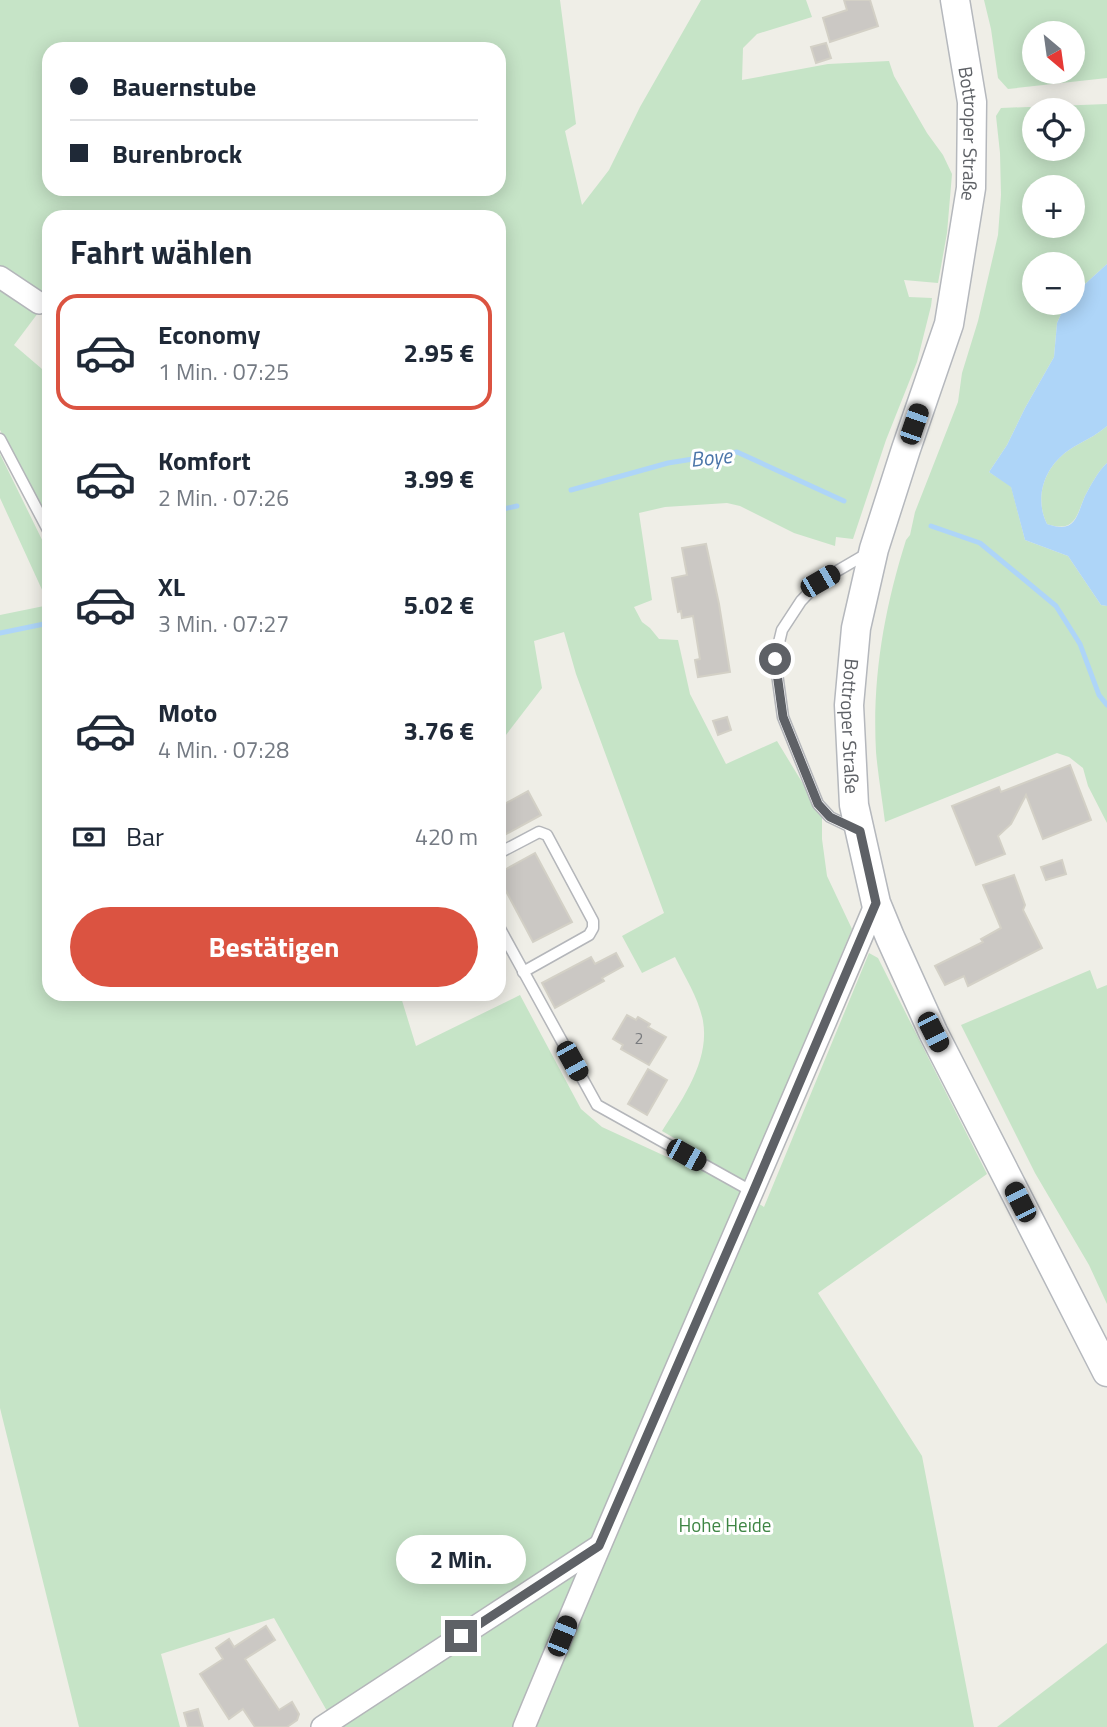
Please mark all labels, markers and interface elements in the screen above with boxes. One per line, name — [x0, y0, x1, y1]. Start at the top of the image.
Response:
north arrow — [1022, 21, 1085, 84]
map controls — [1022, 21, 1085, 315]
street label: Bottroper Straße — [952, 64, 987, 203]
text: Bauernstube — [112, 67, 256, 106]
button: locate — [1022, 98, 1085, 161]
text: Burenbrock — [112, 134, 242, 173]
button: + — [1022, 175, 1085, 238]
text: Fahrt wählen — [70, 228, 253, 276]
button: − — [1022, 252, 1085, 315]
text: Economy — [158, 315, 260, 354]
icon: car — [74, 321, 137, 384]
text: 2.95 € — [403, 333, 474, 372]
text: 1 Min. · 07:25 — [158, 354, 289, 389]
car — [898, 401, 931, 447]
water label: Boye — [689, 439, 734, 475]
text: Komfort — [158, 441, 251, 480]
icon: car — [74, 447, 137, 510]
text: 3.99 € — [403, 459, 474, 498]
text: 2 Min. · 07:26 — [158, 480, 289, 515]
car — [797, 561, 844, 601]
text: XL — [158, 567, 185, 606]
icon: car — [74, 573, 137, 636]
text: 5.02 € — [403, 585, 474, 624]
text: 3 Min. · 07:27 — [158, 606, 289, 641]
route start — [759, 643, 791, 675]
street label: Bottroper Straße — [834, 658, 868, 795]
text: Moto — [158, 693, 217, 732]
icon: car — [74, 699, 137, 762]
text: 3.76 € — [403, 711, 474, 750]
text: 4 Min. · 07:28 — [158, 732, 289, 767]
text: Bar — [126, 817, 164, 856]
icon: cash — [70, 818, 108, 856]
text: 420 m — [415, 819, 478, 854]
button: Bestätigen — [70, 907, 478, 987]
car — [915, 1009, 952, 1055]
house number: 2 — [635, 1026, 643, 1050]
car — [553, 1038, 592, 1084]
car — [663, 1136, 710, 1174]
car — [1002, 1179, 1039, 1225]
park label: Hohe Heide — [679, 1510, 771, 1539]
callout: 2 Min. — [396, 1534, 526, 1584]
text: 2 Min. — [430, 1542, 492, 1577]
car — [545, 1613, 580, 1659]
route end — [445, 1620, 477, 1652]

